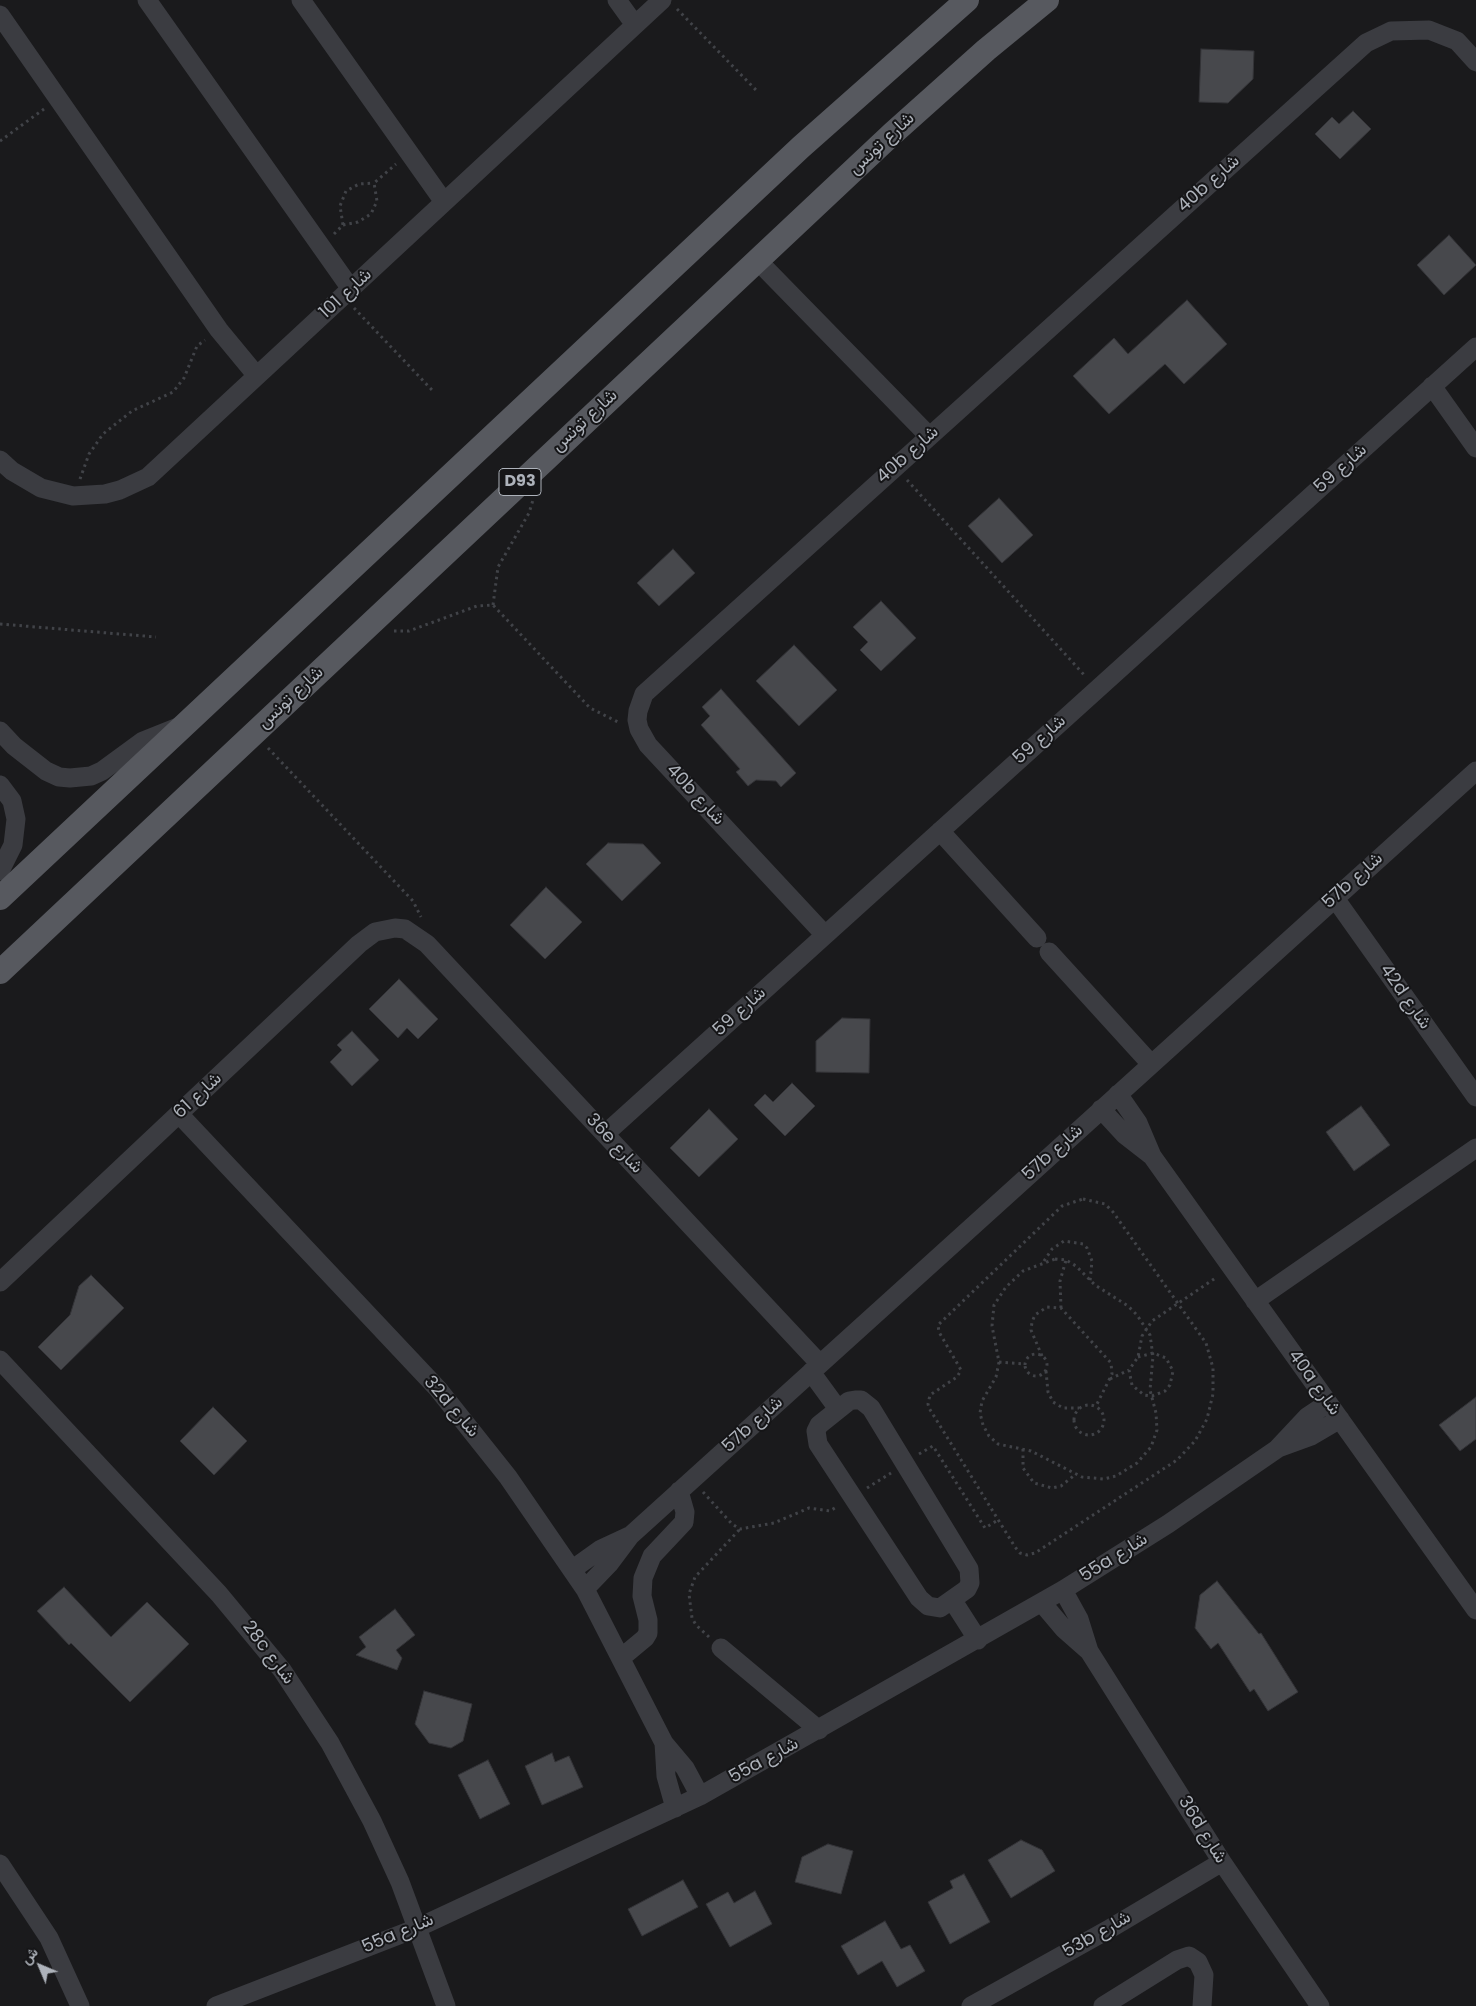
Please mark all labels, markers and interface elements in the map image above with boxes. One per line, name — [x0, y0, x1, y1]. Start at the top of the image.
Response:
street label: شارع تونس — [845, 108, 919, 180]
street label: 40b شارع — [1174, 151, 1244, 217]
street label: شارع 101 — [315, 264, 377, 324]
street label: شارع تونس — [548, 385, 622, 457]
street label: 40b شارع — [873, 422, 943, 488]
street label: شارع 59 — [1310, 440, 1372, 498]
road number: D93 — [499, 468, 541, 496]
street label: شارع تونس — [254, 662, 328, 734]
street label: شارع 59 — [1009, 711, 1071, 769]
street label: 40b شارع — [661, 760, 729, 830]
street label: 57b شارع — [1318, 848, 1388, 914]
street label: 42d شارع — [1375, 960, 1435, 1034]
street label: شارع 59 — [709, 983, 771, 1041]
street label: شارع 61 — [169, 1068, 227, 1124]
street label: 36e شارع — [581, 1110, 647, 1178]
street label: 57b شارع — [1018, 1120, 1088, 1186]
street label: 40a شارع — [1283, 1346, 1345, 1420]
street label: 32d شارع — [419, 1372, 483, 1442]
street label: 57b شارع — [718, 1392, 788, 1458]
street label: 55a شارع — [1076, 1529, 1152, 1587]
street label: 28c شارع — [237, 1617, 299, 1689]
street label: 55a شارع — [726, 1733, 802, 1789]
street label: 36d شارع — [1173, 1792, 1231, 1868]
street label: 53b شارع — [1059, 1907, 1135, 1963]
street label: 55a شارع — [359, 1909, 437, 1959]
north arrow — [15, 1941, 65, 1991]
text: ش — [16, 1942, 42, 1968]

